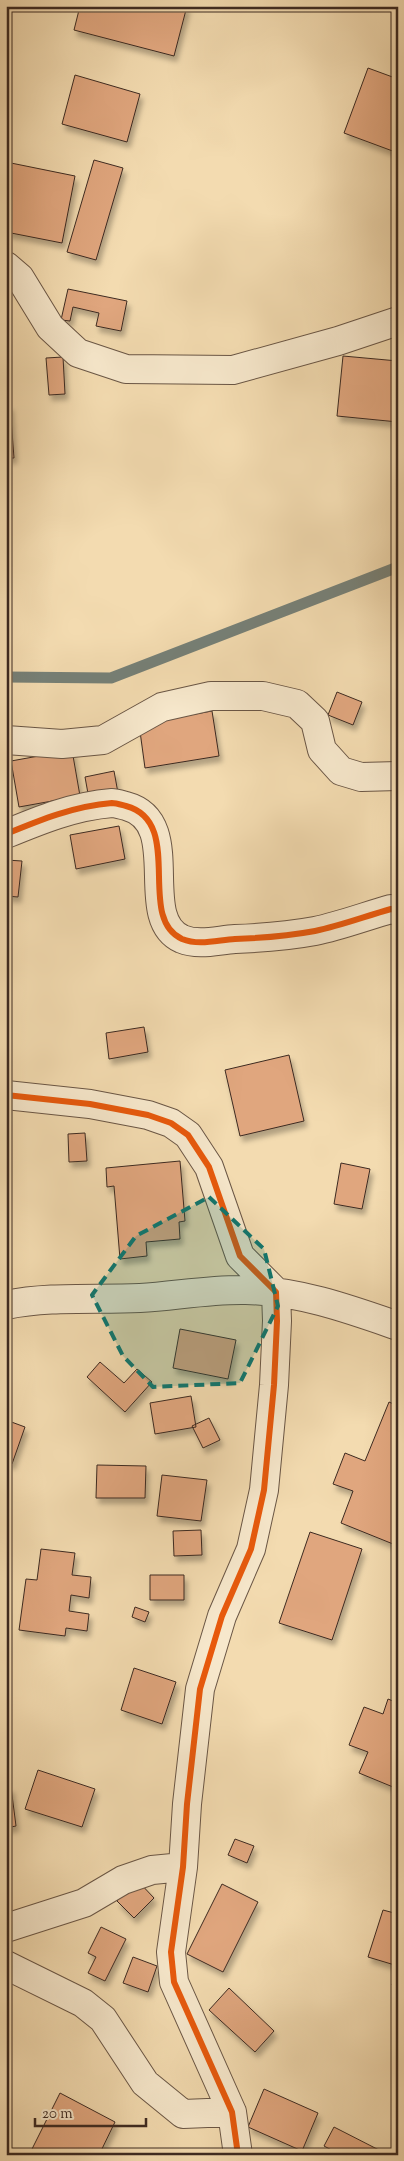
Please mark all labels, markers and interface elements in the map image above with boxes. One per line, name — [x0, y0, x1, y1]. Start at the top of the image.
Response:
scale bar — [35, 2096, 146, 2128]
text: 20 m — [42, 2104, 73, 2125]

